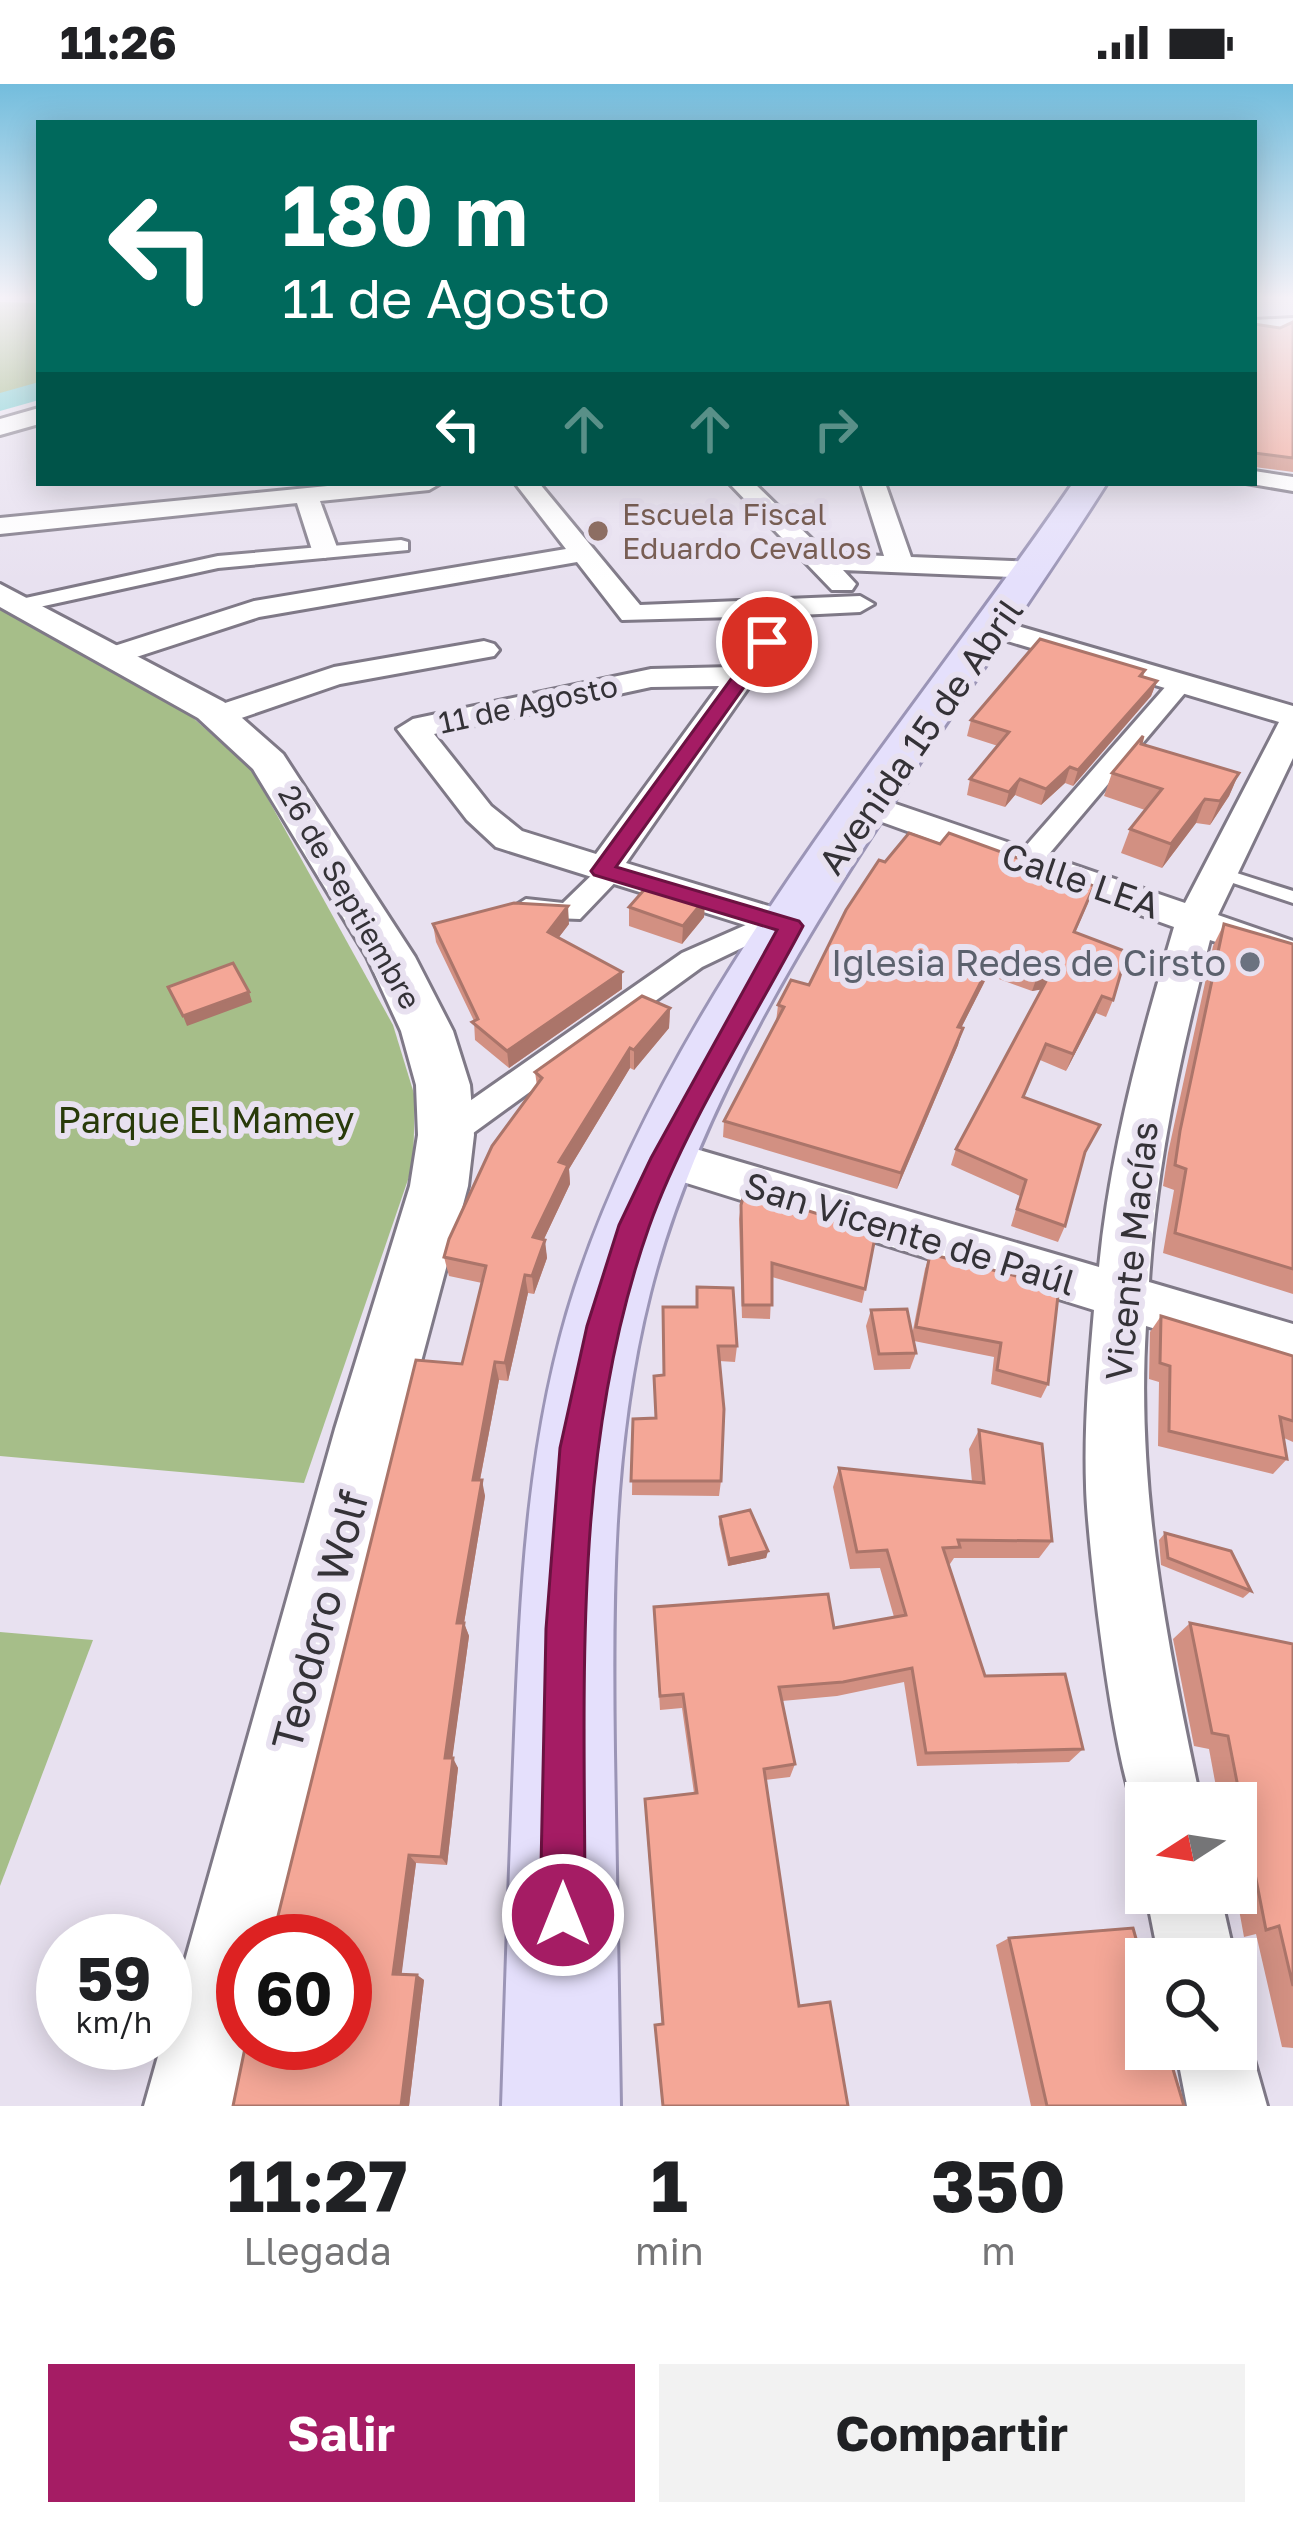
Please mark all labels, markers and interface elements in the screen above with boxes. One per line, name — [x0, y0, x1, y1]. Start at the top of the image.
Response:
text: 11:26 — [60, 15, 177, 69]
text: 180 m — [282, 164, 528, 264]
icon: left — [84, 168, 240, 324]
text: 11 de Agosto — [282, 265, 610, 330]
icon: left — [425, 396, 491, 462]
icon: ahead — [551, 396, 617, 462]
icon: ahead — [677, 396, 743, 462]
icon: right — [803, 396, 869, 462]
place label: Escuela Fiscal Eduardo Cevallos — [622, 496, 872, 566]
marker: Escuela Fiscal Eduardo Cevallos — [585, 518, 611, 544]
street label: Avenida 15 de Abril — [809, 590, 1031, 882]
pin — [716, 591, 818, 693]
icon: arrive — [734, 609, 800, 675]
street label: 11 de Agosto — [435, 667, 621, 741]
street label: 26 de Septiembre — [271, 779, 429, 1015]
street label: Calle LEA — [996, 833, 1166, 927]
place label: Iglesia Redes de Cirsto — [831, 941, 1226, 984]
marker: Iglesia Redes de Cirsto — [1237, 949, 1263, 975]
park label: Parque El Mamey — [57, 1098, 355, 1141]
street label: Vicente Macías — [1096, 1119, 1166, 1383]
street label: San Vicente de Paúl — [739, 1162, 1081, 1304]
street label: Teodoro Wolf — [260, 1485, 378, 1755]
north arrow — [1125, 1782, 1257, 1914]
map controls — [1125, 1782, 1257, 2070]
position arrow — [500, 1852, 626, 1978]
speed limit sign: 60 — [216, 1914, 372, 2070]
button: search — [1125, 1938, 1257, 2070]
text: 59 — [77, 1941, 151, 2013]
text: km/h — [76, 2004, 152, 2040]
text: 11:27 — [227, 2141, 408, 2228]
text: 1 — [651, 2141, 688, 2228]
text: 350 — [931, 2141, 1066, 2228]
text: Llegada — [243, 2227, 392, 2274]
text: min — [635, 2227, 704, 2274]
text: m — [981, 2227, 1016, 2274]
button: Salir — [48, 2364, 635, 2502]
button: Compartir — [659, 2364, 1245, 2502]

